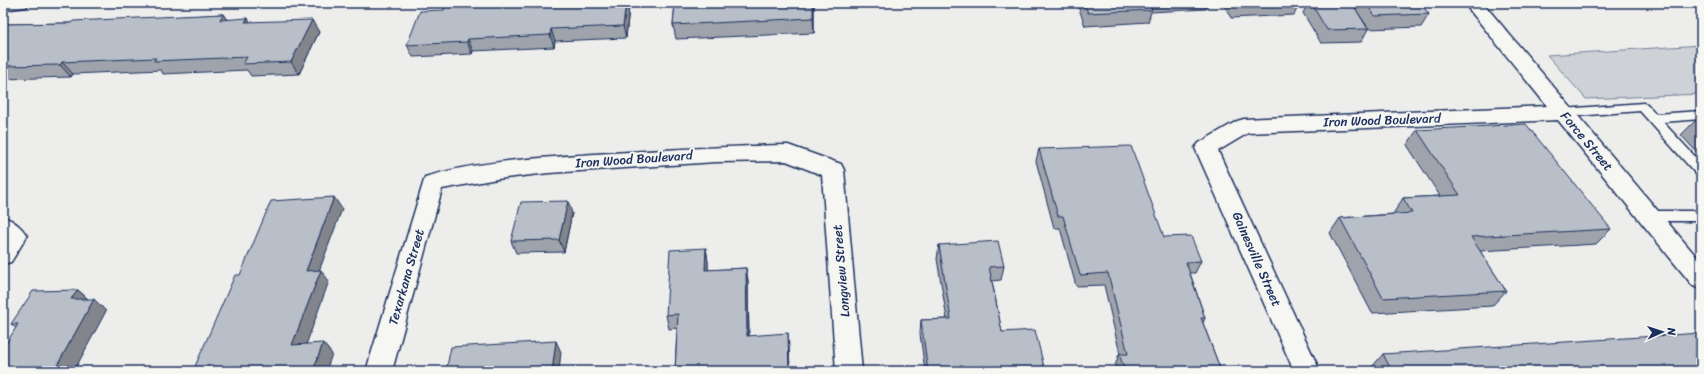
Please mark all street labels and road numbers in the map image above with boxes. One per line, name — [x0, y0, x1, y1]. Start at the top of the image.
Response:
street label: Iron Wood Boulevard — [1322, 106, 1442, 134]
street label: Force Street — [1555, 106, 1619, 177]
street label: Iron Wood Boulevard — [574, 143, 695, 175]
street label: Gainesville Street — [1226, 208, 1288, 311]
street label: Longview Street — [825, 224, 856, 318]
street label: Texarkana Street — [381, 226, 431, 328]

